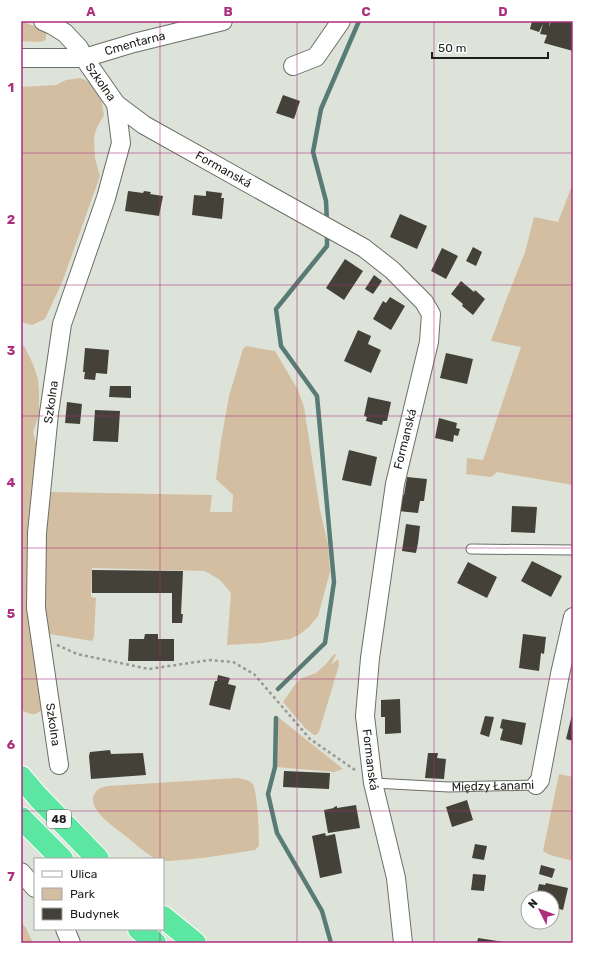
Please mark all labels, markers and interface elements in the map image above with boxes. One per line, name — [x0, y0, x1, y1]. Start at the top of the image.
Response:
text: A — [86, 4, 96, 19]
text: B — [223, 4, 233, 19]
text: C — [361, 4, 371, 19]
text: D — [498, 4, 508, 19]
street label: Cmentarna — [103, 29, 167, 58]
scale bar — [432, 34, 548, 60]
text: 50 m — [438, 41, 466, 55]
street label: Szkolna — [83, 60, 119, 104]
text: 1 — [8, 80, 14, 95]
street label: Formanská — [193, 148, 254, 191]
text: 2 — [7, 212, 15, 227]
text: 3 — [7, 343, 16, 358]
street label: Szkolna — [41, 380, 61, 424]
street label: Formanská — [391, 407, 419, 471]
text: 4 — [7, 475, 16, 490]
text: 5 — [7, 606, 15, 621]
street label: Szkolna — [43, 702, 63, 747]
street label: Formanská — [360, 728, 382, 792]
text: 6 — [7, 737, 16, 752]
street label: Między Łanami — [451, 778, 534, 794]
road number: 48 — [47, 810, 71, 828]
legend — [34, 858, 164, 930]
text: Ulica — [70, 867, 97, 881]
text: 7 — [7, 869, 15, 884]
text: Park — [70, 887, 96, 901]
north arrow — [520, 890, 560, 930]
text: N — [525, 896, 540, 911]
text: Budynek — [70, 907, 120, 921]

